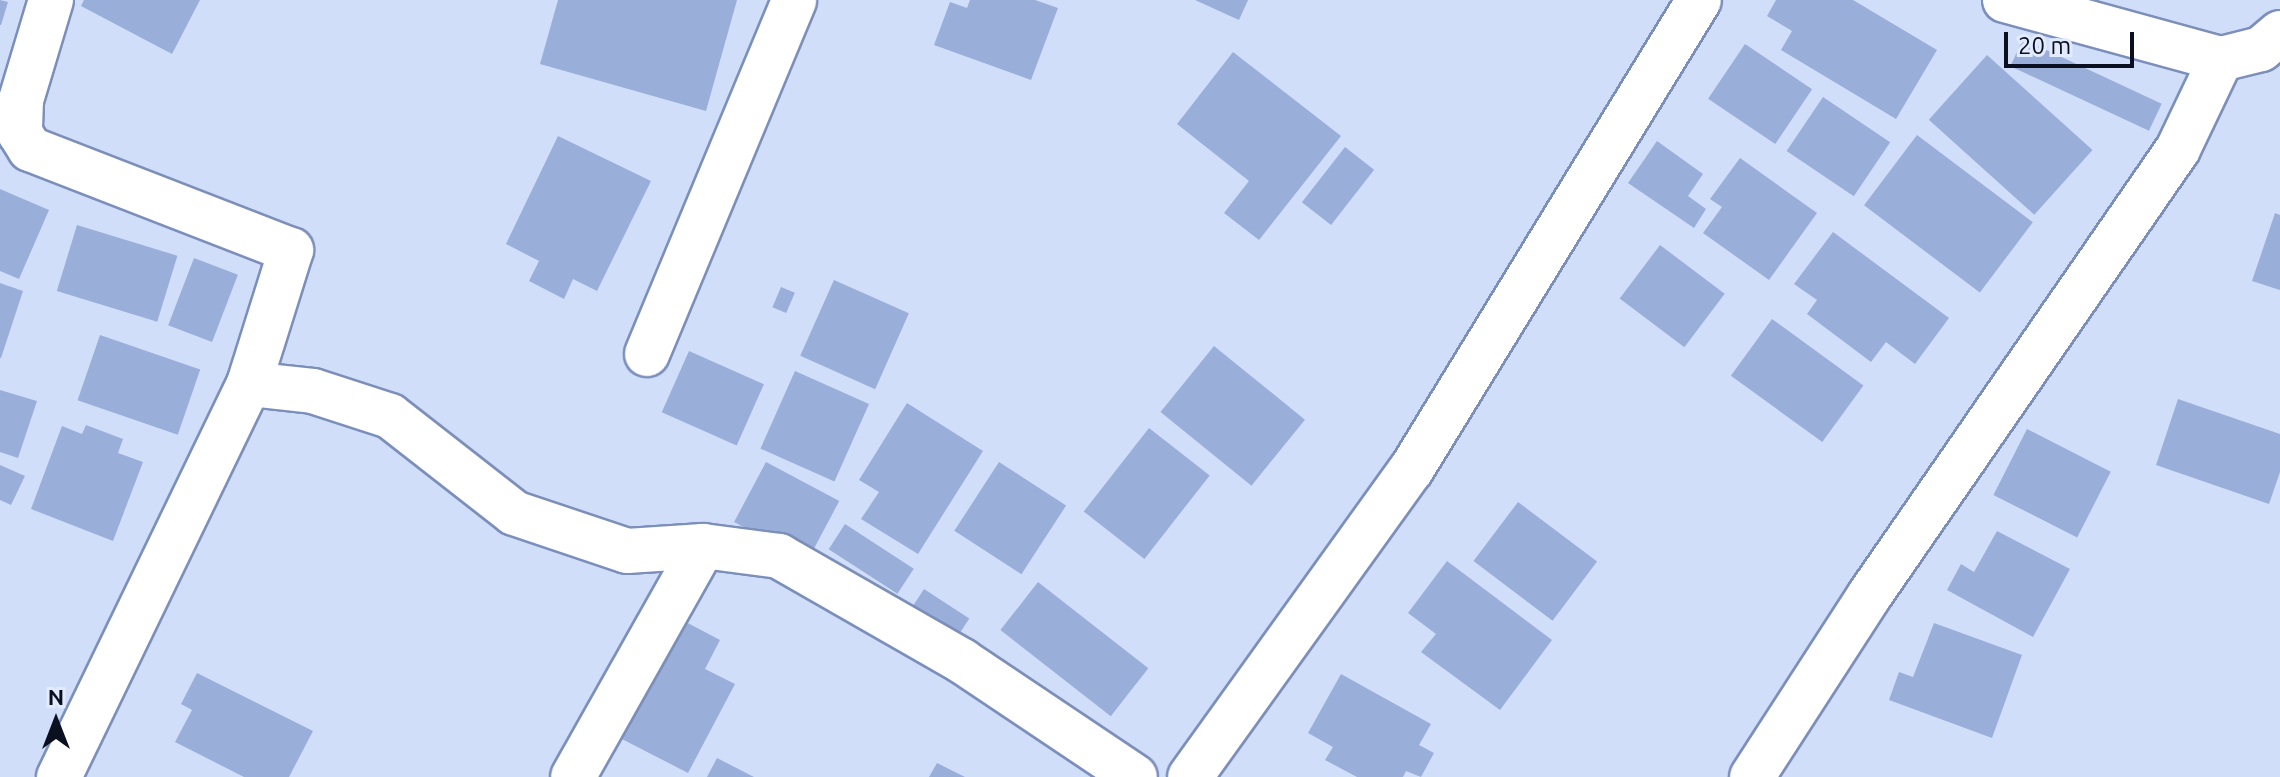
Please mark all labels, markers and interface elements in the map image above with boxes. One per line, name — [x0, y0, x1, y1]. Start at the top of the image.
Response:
scale bar — [2008, 16, 2138, 66]
text: 20 m — [2018, 32, 2071, 59]
north arrow — [16, 681, 96, 761]
text: N — [48, 684, 64, 709]

